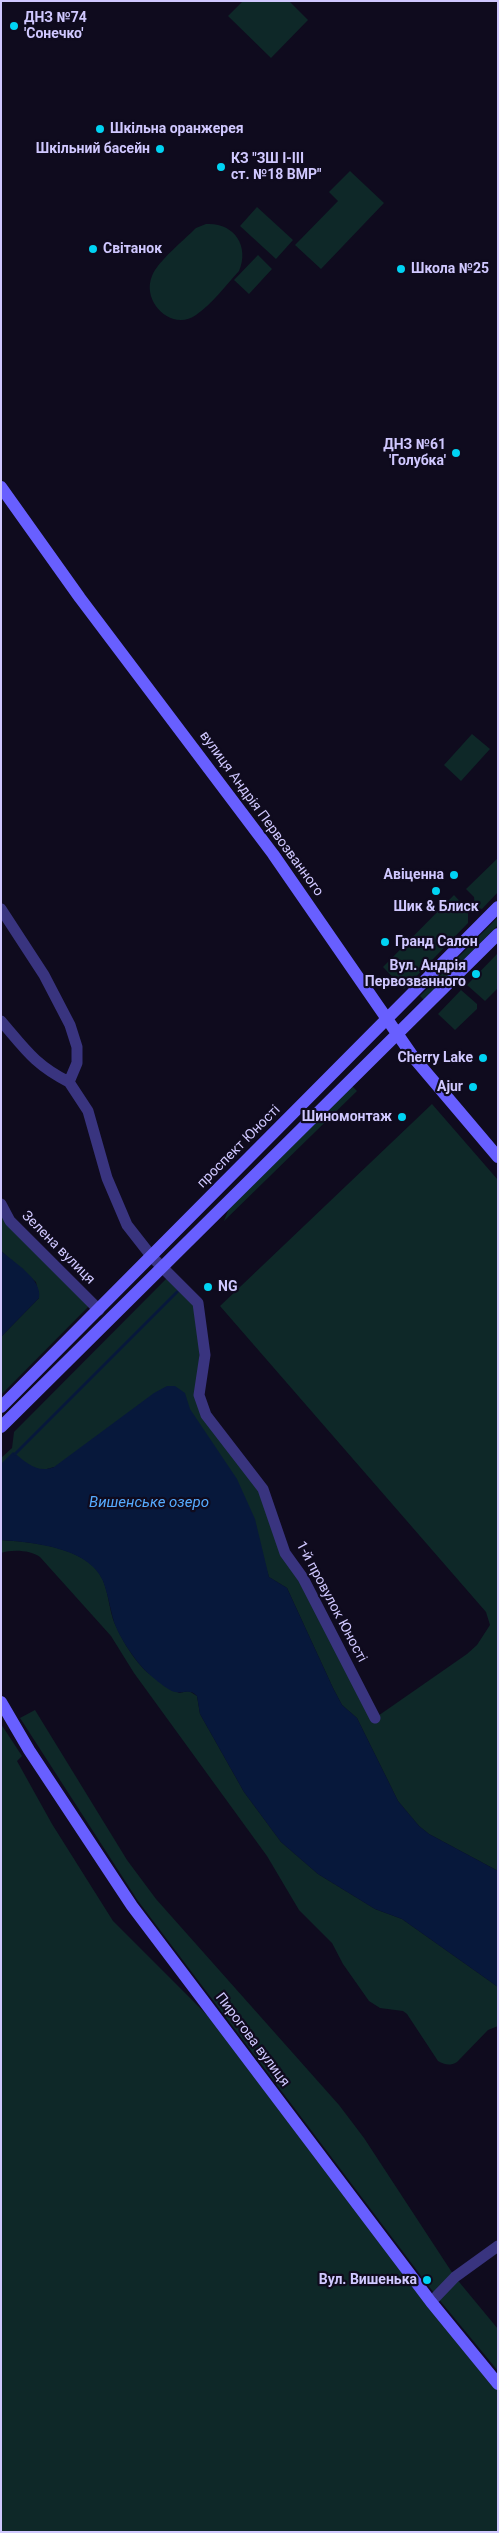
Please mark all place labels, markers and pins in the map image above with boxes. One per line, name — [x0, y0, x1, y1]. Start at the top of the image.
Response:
place label: ДНЗ №74 'Сонечко' — [24, 10, 87, 42]
marker: ДНЗ №74 'Сонечко' — [8, 20, 20, 32]
place label: Шкільна оранжерея — [110, 121, 244, 137]
marker: Шкільна оранжерея — [94, 123, 106, 135]
place label: Шкільний басейн — [36, 141, 150, 157]
marker: Шкільний басейн — [154, 143, 166, 155]
place label: КЗ "ЗШ І-ІІІ ст. №18 ВМР" — [231, 151, 321, 184]
marker: КЗ "ЗШ І-ІІІ ст. №18 ВМР" — [215, 161, 227, 173]
place label: Світанок — [103, 241, 162, 257]
marker: Світанок — [87, 243, 99, 255]
place label: Школа №25 — [411, 261, 489, 277]
marker: Школа №25 — [395, 263, 407, 275]
place label: ДНЗ №61 'Голубка' — [383, 437, 446, 470]
marker: ДНЗ №61 'Голубка' — [450, 447, 462, 459]
place label: Авіценна — [384, 867, 444, 883]
marker: Авіценна — [448, 869, 460, 881]
marker: Шик & Блиск — [430, 885, 442, 897]
place label: Шик & Блиск — [393, 899, 479, 915]
place label: Гранд Салон — [395, 934, 478, 950]
marker: Гранд Салон — [379, 936, 391, 948]
place label: Вул. Андрія Первозванного — [365, 958, 466, 990]
marker: Вул. Андрія Первозванного — [470, 968, 482, 980]
place label: Cherry Lake — [398, 1050, 473, 1066]
marker: Cherry Lake — [477, 1052, 489, 1064]
place label: Ajur — [437, 1079, 463, 1095]
marker: Ajur — [467, 1081, 479, 1093]
place label: Шиномонтаж — [302, 1109, 392, 1125]
marker: Шиномонтаж — [396, 1111, 408, 1123]
place label: NG — [218, 1279, 237, 1295]
marker: NG — [202, 1281, 214, 1293]
place label: Вул. Вишенька — [319, 2272, 417, 2288]
marker: Вул. Вишенька — [421, 2274, 433, 2286]

